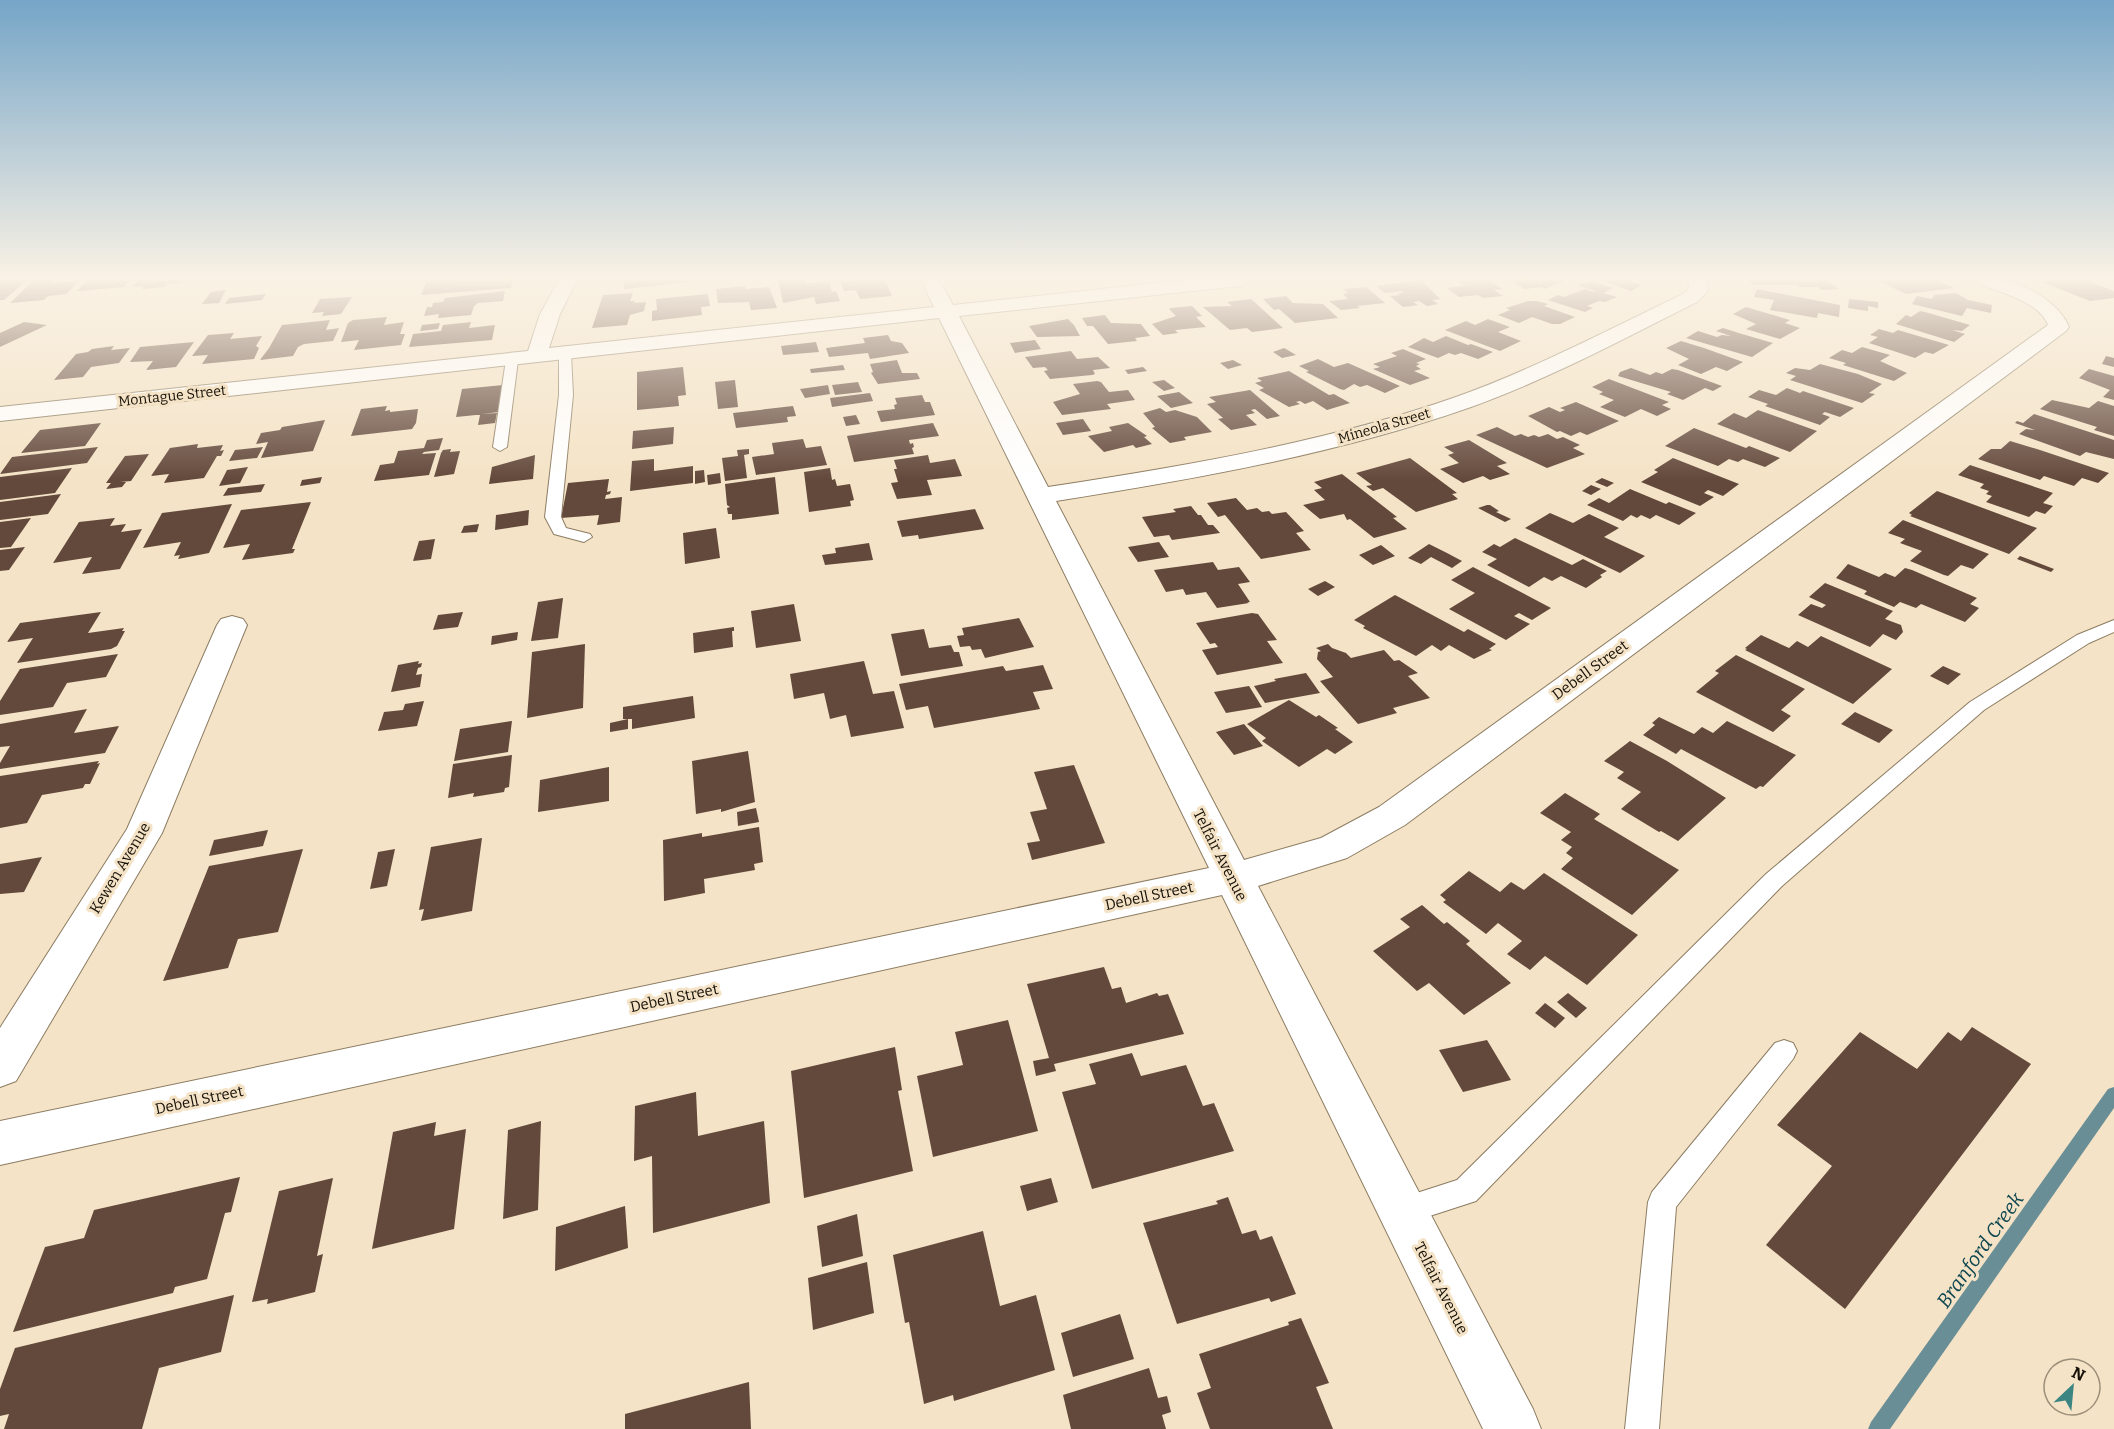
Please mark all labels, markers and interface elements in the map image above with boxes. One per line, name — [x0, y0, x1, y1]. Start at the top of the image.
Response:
street label: Montague Street — [117, 382, 227, 410]
street label: Mineola Street — [1336, 405, 1432, 447]
street label: Debell Street — [1548, 636, 1632, 704]
street label: Telfair Avenue — [1189, 806, 1251, 904]
street label: Kewen Avenue — [86, 819, 154, 917]
street label: Debell Street — [1103, 878, 1195, 914]
street label: Debell Street — [628, 980, 720, 1016]
street label: Debell Street — [153, 1082, 245, 1118]
water label: Branford Creek — [1931, 1188, 2030, 1313]
street label: Telfair Avenue — [1410, 1239, 1472, 1337]
north arrow — [2042, 1357, 2102, 1417]
text: N — [2069, 1363, 2088, 1385]

